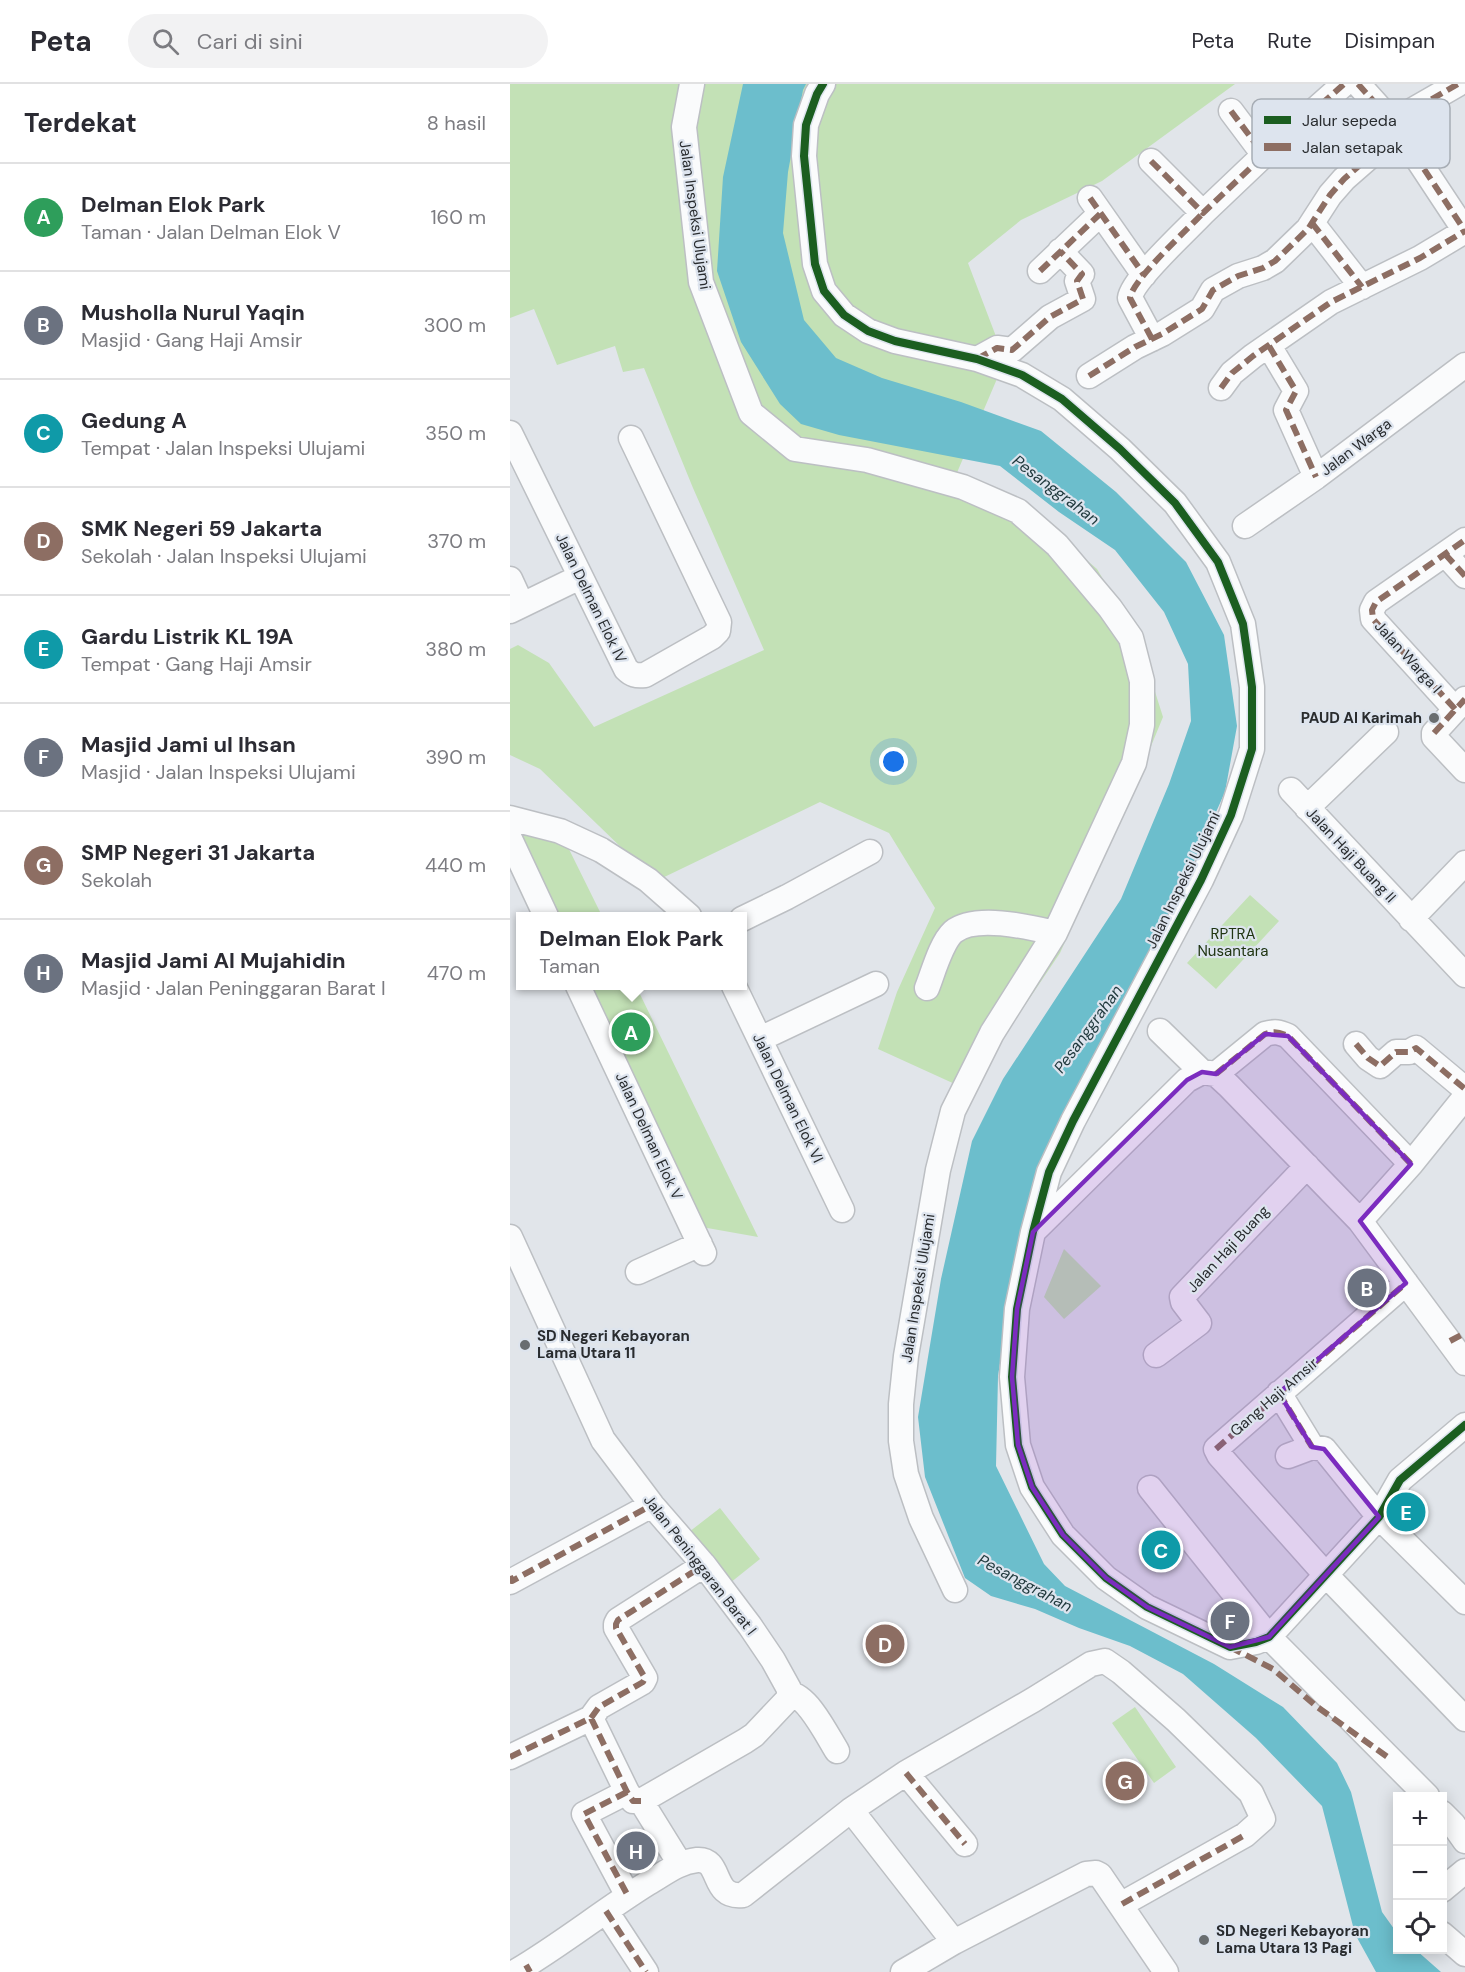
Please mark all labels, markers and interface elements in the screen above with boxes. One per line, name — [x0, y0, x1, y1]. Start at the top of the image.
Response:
search box — [128, 14, 548, 68]
text: Peta — [30, 23, 92, 60]
icon: search — [149, 25, 182, 58]
text: Cari di sini — [197, 27, 303, 56]
text: Peta — [1191, 27, 1234, 55]
text: Rute — [1267, 27, 1312, 55]
text: Disimpan — [1345, 27, 1435, 55]
legend — [1252, 99, 1450, 168]
text: Terdekat — [24, 106, 137, 140]
text: 8 hasil — [427, 110, 486, 136]
text: Jalur sepeda — [1302, 110, 1397, 131]
text: Jalan setapak — [1302, 137, 1403, 158]
street label: Jalan Inspeksi Ulujami — [675, 139, 715, 291]
text: Delman Elok Park — [81, 190, 265, 219]
text: A — [36, 204, 51, 230]
text: 160 m — [430, 204, 486, 230]
text: Taman · Jalan Delman Elok V — [81, 219, 341, 245]
text: Musholla Nurul Yaqin — [81, 298, 305, 327]
text: B — [37, 312, 50, 338]
text: 300 m — [424, 312, 486, 338]
text: Masjid · Gang Haji Amsir — [81, 327, 302, 353]
text: Gedung A — [81, 406, 187, 435]
street label: Jalan Warga — [1317, 414, 1395, 480]
text: C — [36, 420, 51, 446]
text: 350 m — [425, 420, 486, 446]
text: Tempat · Jalan Inspeksi Ulujami — [81, 435, 365, 461]
water label: Pesanggrahan — [1008, 450, 1104, 530]
text: SMK Negeri 59 Jakarta — [81, 514, 322, 543]
text: D — [36, 528, 51, 554]
text: 370 m — [427, 528, 486, 554]
street label: Jalan Delman Elok IV — [551, 530, 631, 666]
text: Sekolah · Jalan Inspeksi Ulujami — [81, 543, 367, 569]
street label: Jalan Warga I — [1370, 616, 1446, 698]
text: Gardu Listrik KL 19A — [81, 622, 293, 651]
text: E — [38, 636, 49, 662]
text: 380 m — [425, 636, 486, 662]
text: Tempat · Gang Haji Amsir — [81, 651, 312, 677]
place label: PAUD Al Karimah — [1301, 708, 1422, 728]
marker: PAUD Al Karimah — [1427, 711, 1441, 725]
text: Masjid Jami ul Ihsan — [81, 730, 296, 759]
text: F — [38, 744, 49, 770]
text: 390 m — [425, 744, 486, 770]
your location — [879, 747, 908, 776]
text: Masjid · Jalan Inspeksi Ulujami — [81, 759, 356, 785]
street label: Jalan Haji Buang II — [1302, 803, 1400, 907]
street label: Jalan Inspeksi Ulujami — [1141, 808, 1225, 952]
text: SMP Negeri 31 Jakarta — [81, 838, 315, 867]
text: G — [36, 852, 51, 878]
text: 440 m — [425, 852, 486, 878]
text: Sekolah — [81, 867, 152, 893]
popup — [516, 912, 747, 990]
text: Delman Elok Park — [539, 924, 724, 953]
park label: RPTRA Nusantara — [1197, 924, 1269, 961]
text: Masjid Jami Al Mujahidin — [81, 946, 346, 975]
text: Taman — [539, 953, 600, 979]
text: H — [36, 960, 51, 986]
text: 470 m — [427, 960, 486, 986]
text: Masjid · Jalan Peninggaran Barat I — [81, 975, 386, 1001]
water label: Pesanggrahan — [1049, 981, 1127, 1077]
pin: A — [612, 1010, 650, 1054]
street label: Jalan Delman Elok VI — [748, 1030, 828, 1166]
street label: Jalan Delman Elok V — [611, 1069, 687, 1203]
street label: Jalan Haji Buang — [1182, 1201, 1274, 1297]
street label: Jalan Inspeksi Ulujami — [896, 1212, 940, 1364]
pin: B — [1348, 1266, 1386, 1310]
place label: SD Negeri Kebayoran Lama Utara 11 — [537, 1326, 690, 1363]
marker: SD Negeri Kebayoran Lama Utara 11 — [518, 1338, 532, 1352]
street label: Gang Haji Amsir — [1226, 1353, 1322, 1441]
pin: E — [1386, 1490, 1426, 1534]
street label: Jalan Peninggaran Barat I — [639, 1491, 761, 1639]
pin: C — [1142, 1528, 1180, 1572]
water label: Pesanggrahan — [974, 1549, 1076, 1617]
pin: F — [1210, 1598, 1250, 1644]
pin: D — [866, 1622, 904, 1666]
pin: G — [1106, 1758, 1144, 1804]
map controls — [1393, 1792, 1447, 1954]
button: + — [1393, 1792, 1447, 1846]
pin: H — [616, 1828, 656, 1874]
button: − — [1393, 1846, 1447, 1900]
button: locate — [1393, 1900, 1447, 1954]
place label: SD Negeri Kebayoran Lama Utara 13 Pagi — [1216, 1921, 1369, 1958]
marker: SD Negeri Kebayoran Lama Utara 13 Pagi — [1197, 1933, 1211, 1947]

